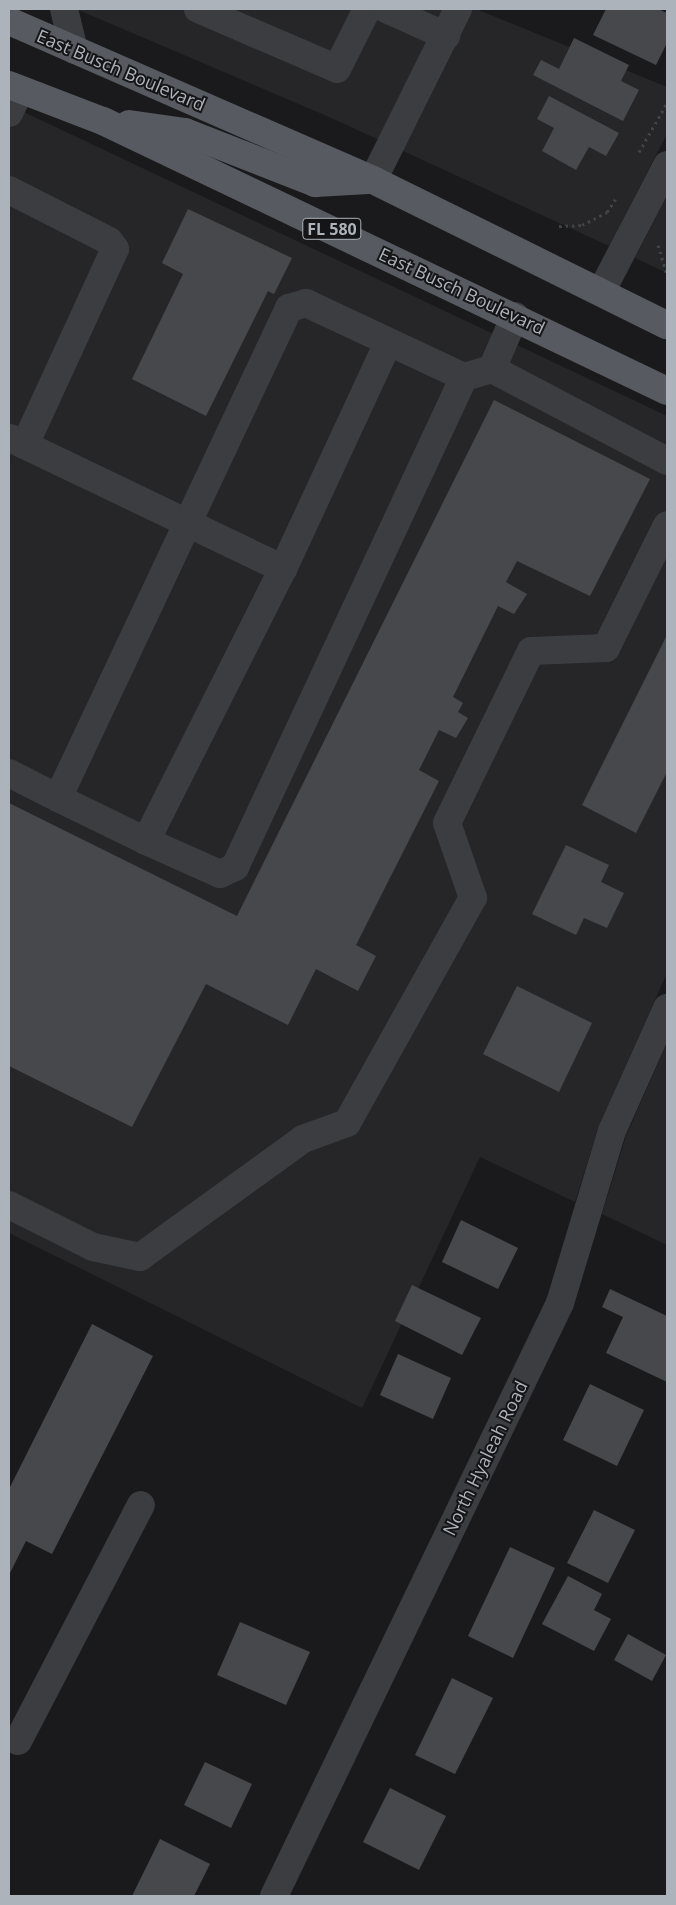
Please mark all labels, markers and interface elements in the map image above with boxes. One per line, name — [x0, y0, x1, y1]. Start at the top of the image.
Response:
street label: East Busch Boulevard — [34, 25, 208, 115]
road number: FL 580 — [302, 215, 362, 242]
street label: East Busch Boulevard — [376, 243, 548, 339]
street label: North Hyaleah Road — [438, 1377, 532, 1539]

